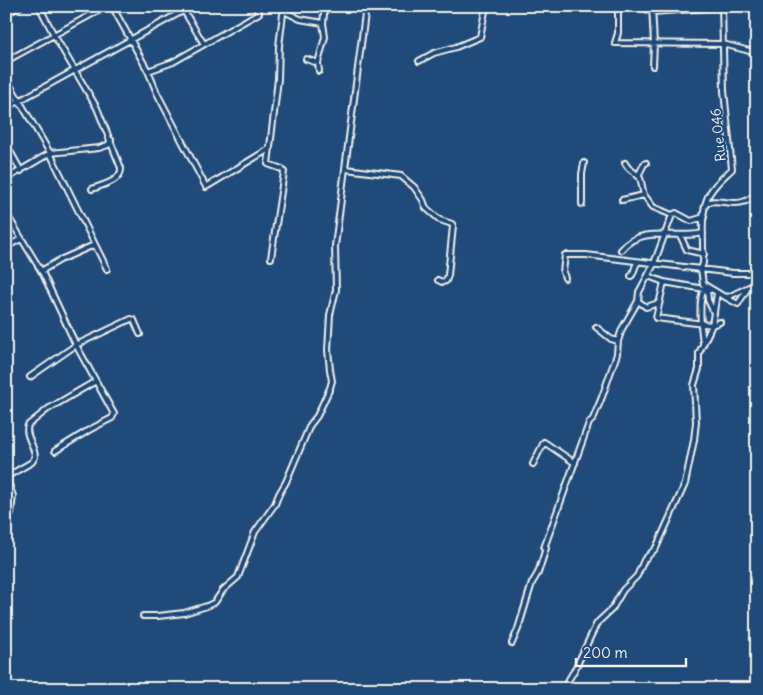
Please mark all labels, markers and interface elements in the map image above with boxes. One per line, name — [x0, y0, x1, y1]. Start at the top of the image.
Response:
street label: Rue 046 — [706, 108, 730, 162]
scale bar — [576, 635, 686, 667]
text: 200 m — [583, 643, 628, 662]

